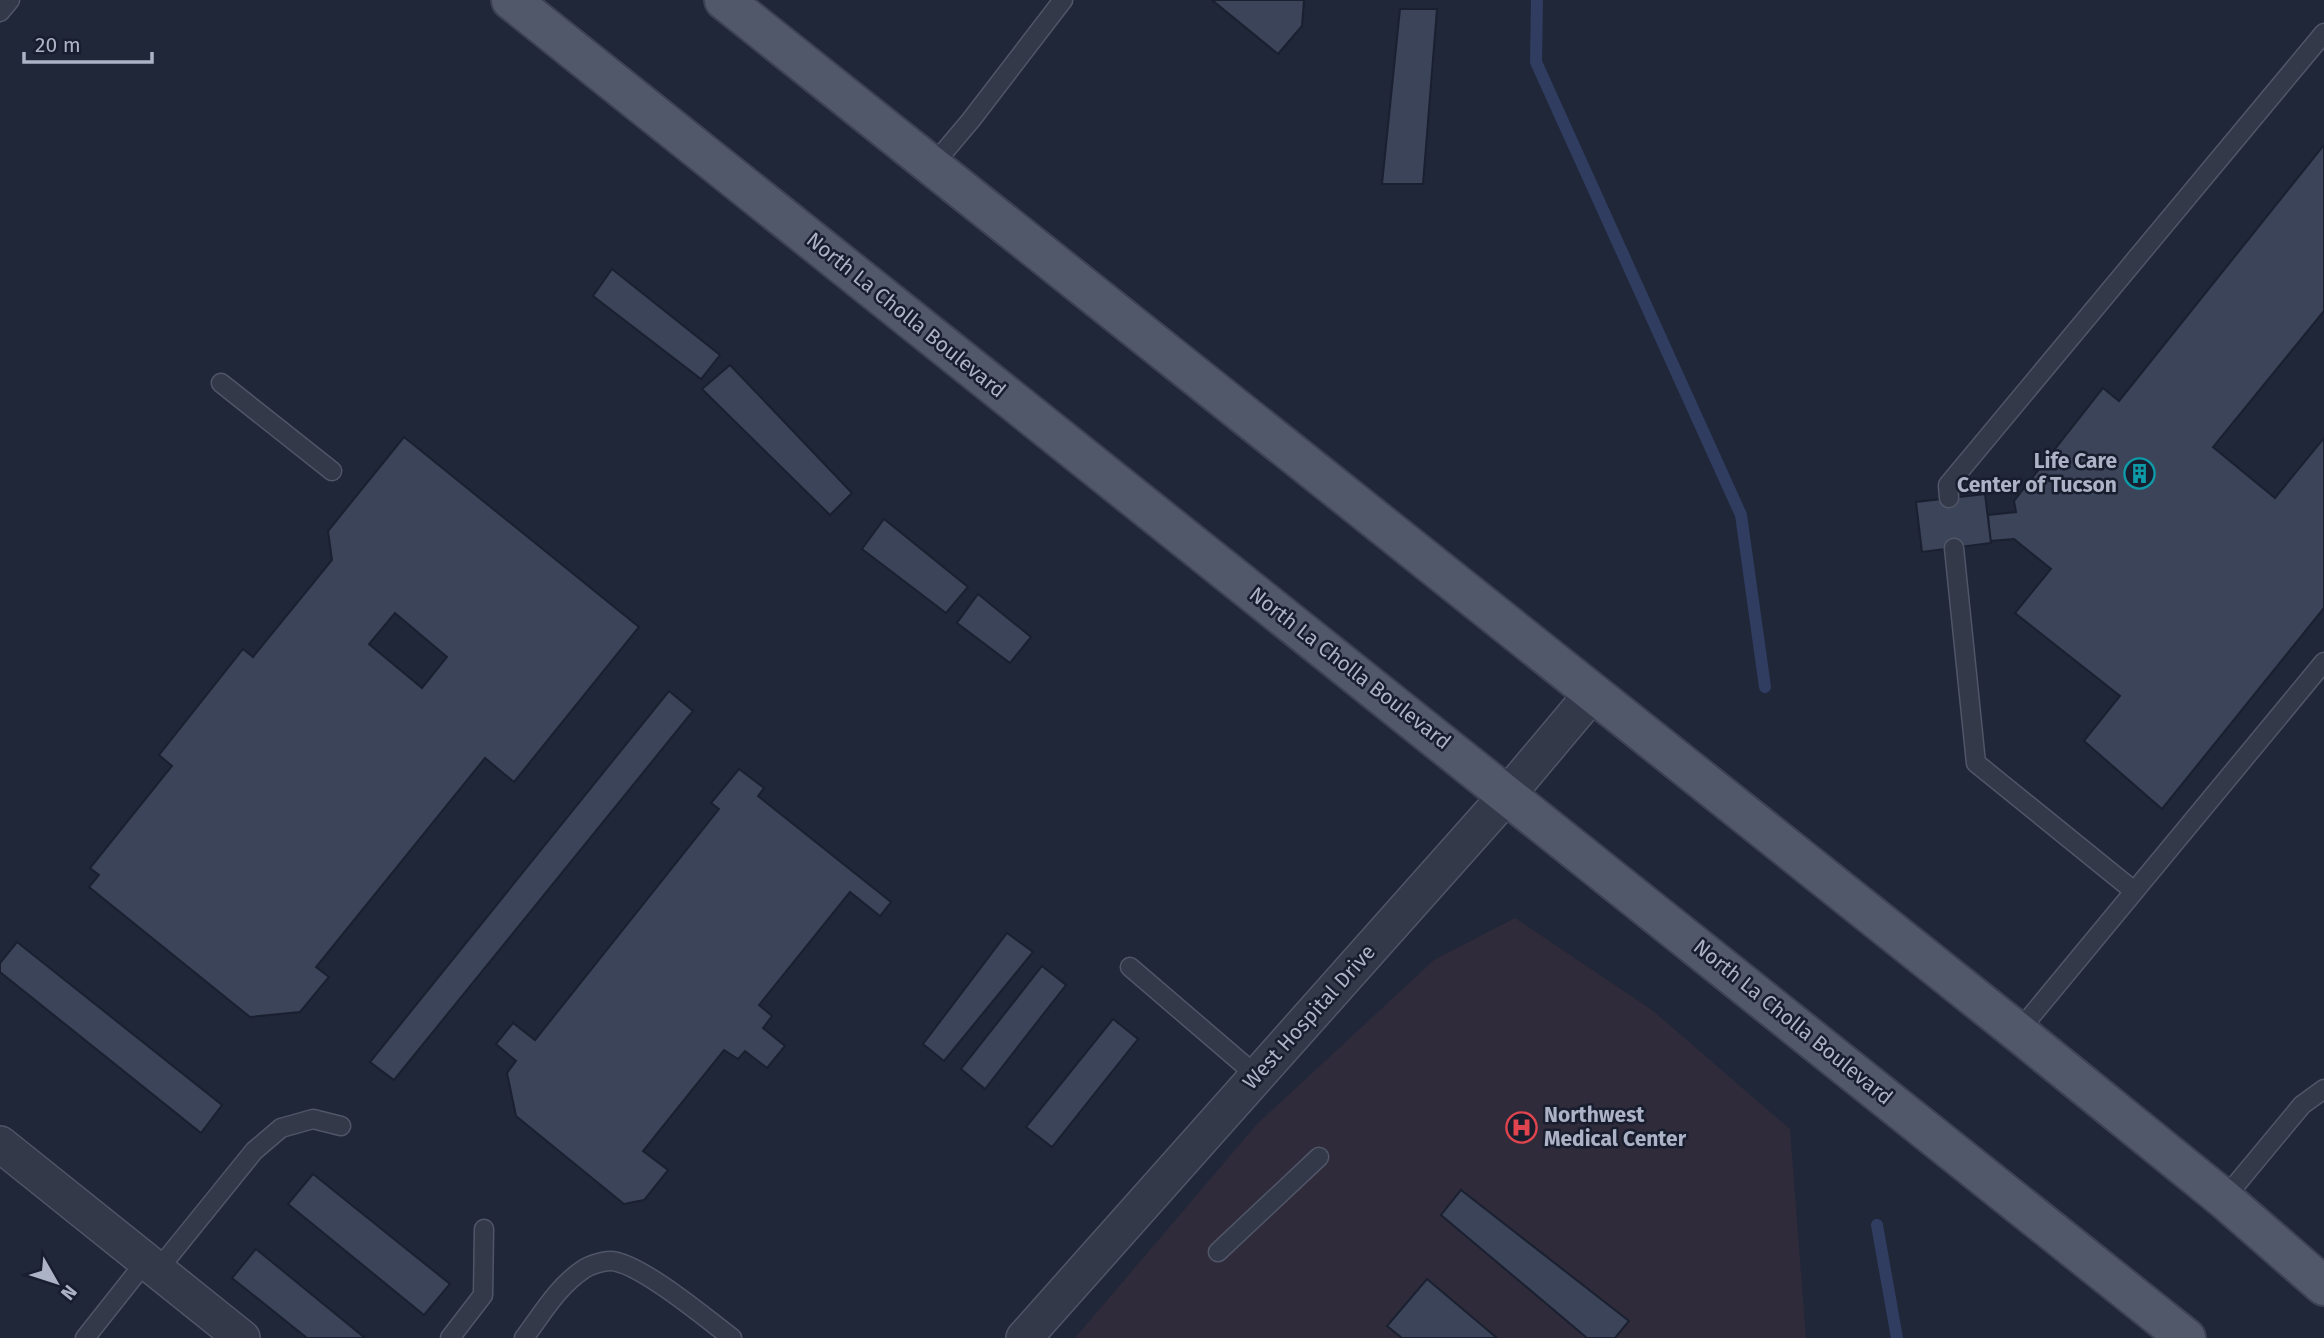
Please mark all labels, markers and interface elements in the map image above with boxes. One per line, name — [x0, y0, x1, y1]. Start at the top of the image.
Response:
scale bar — [24, 21, 152, 65]
text: 20 m — [35, 32, 81, 58]
street label: North La Cholla Boulevard — [801, 227, 1011, 403]
place label: Life Care Center of Tucson — [1957, 448, 2117, 498]
building icon: Life Care Center of Tucson — [2123, 456, 2157, 490]
street label: North La Cholla Boulevard — [1244, 581, 1456, 755]
street label: North La Cholla Boulevard — [1688, 934, 1898, 1110]
street label: West Hospital Drive — [1237, 939, 1381, 1095]
place label: Northwest Medical Center — [1544, 1102, 1687, 1152]
hospital icon: Northwest Medical Center — [1504, 1110, 1538, 1144]
north arrow — [21, 1247, 91, 1317]
text: N — [56, 1280, 82, 1305]

